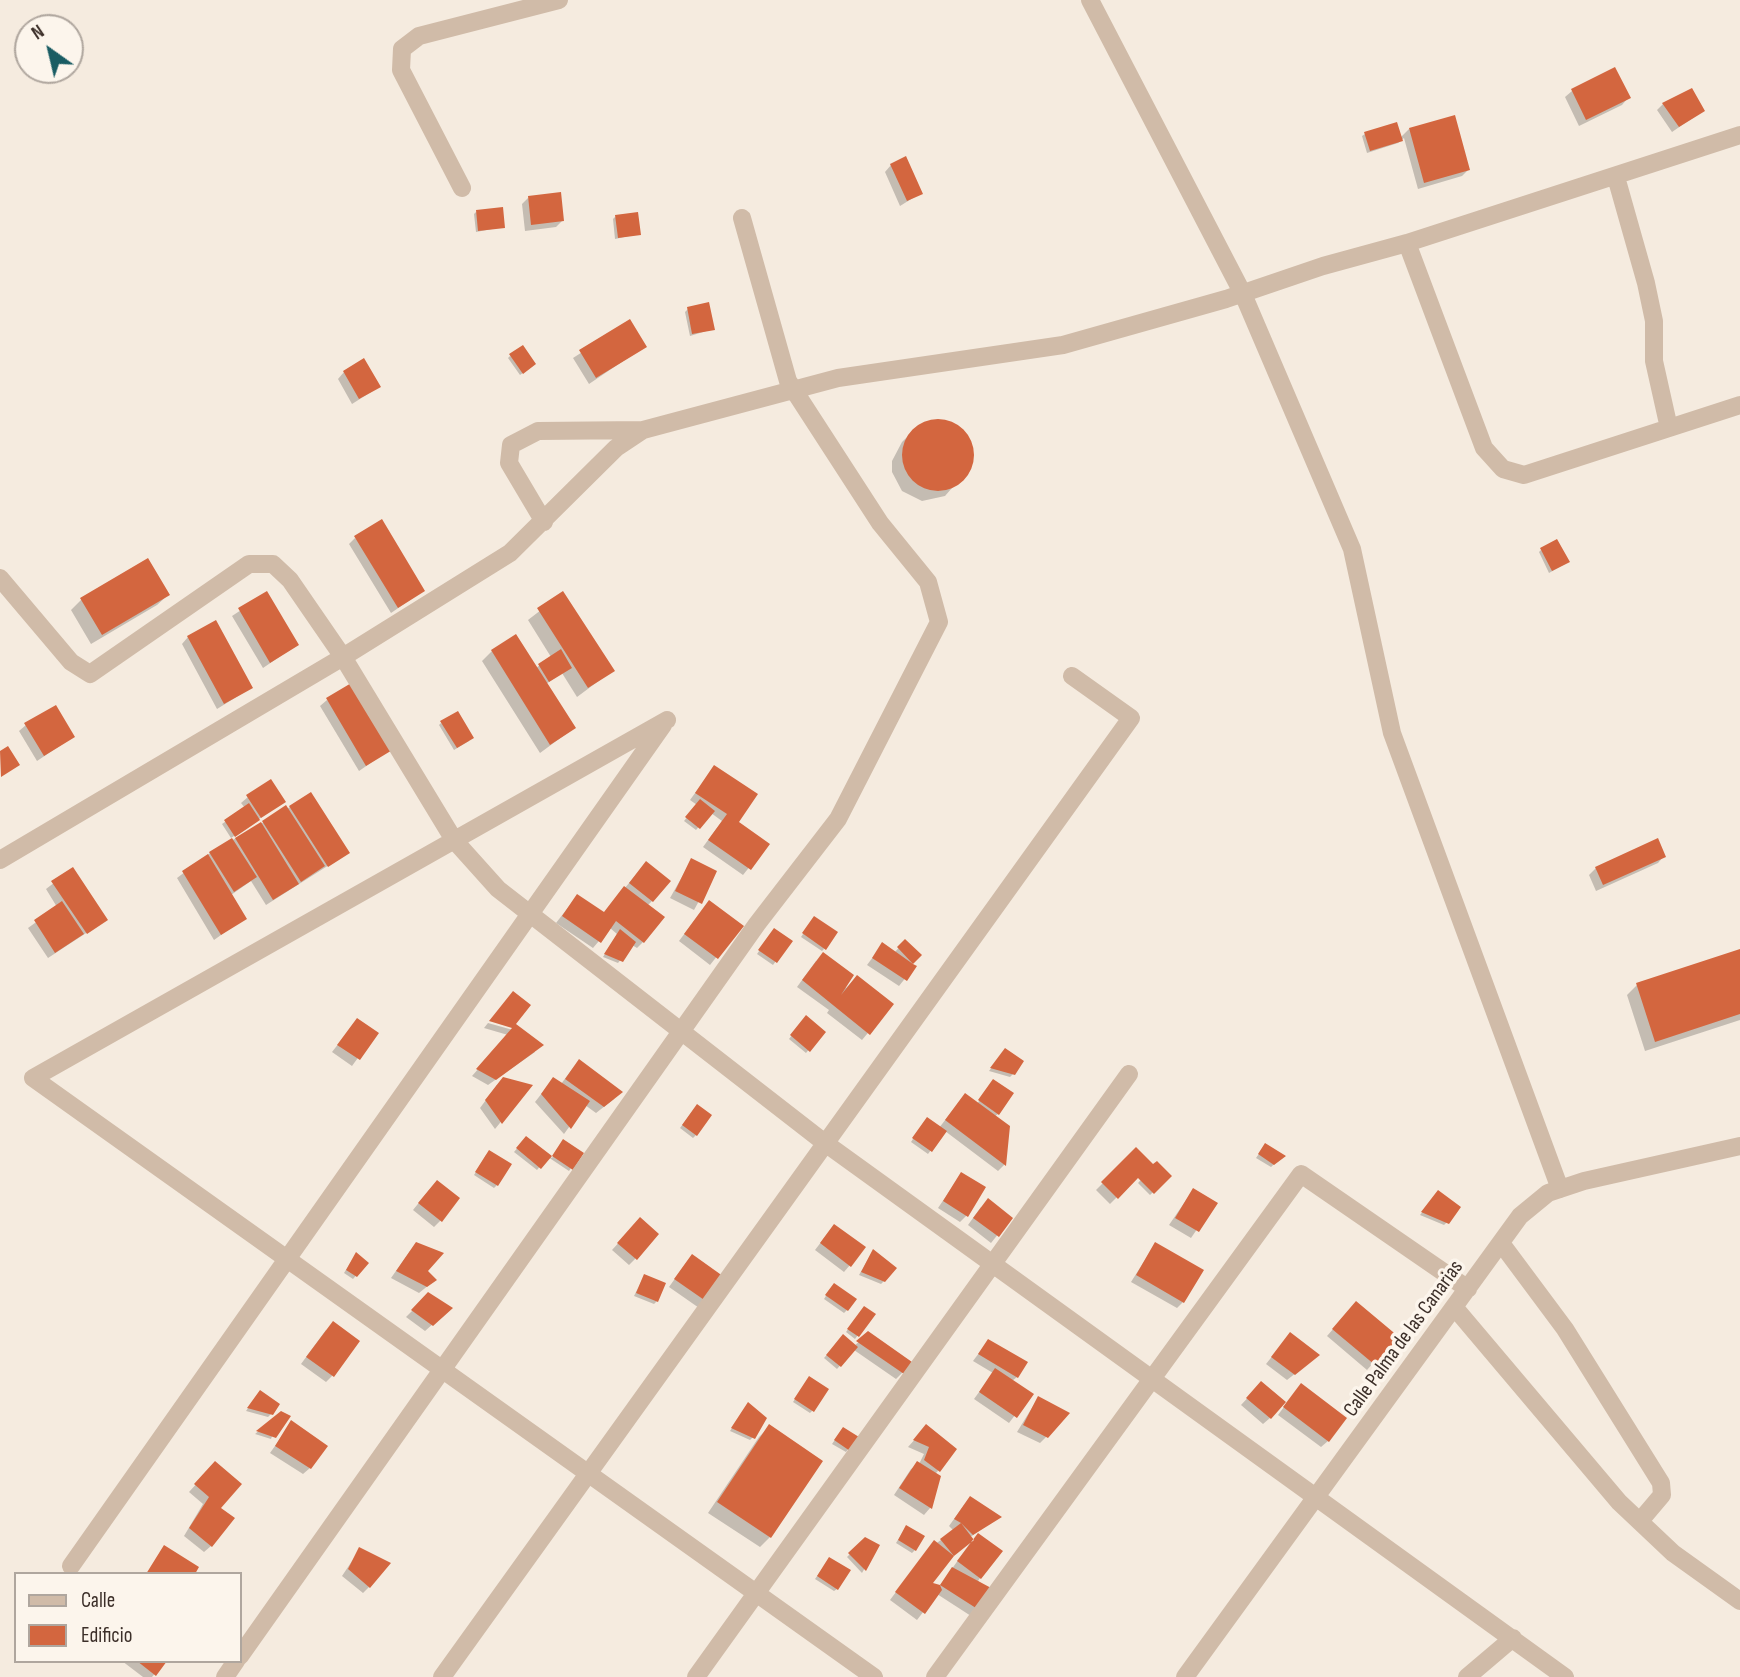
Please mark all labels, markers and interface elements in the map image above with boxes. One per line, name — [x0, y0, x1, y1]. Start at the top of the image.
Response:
north arrow — [14, 14, 84, 84]
text: N — [27, 20, 49, 45]
street label: Calle Palma de las Canarias — [1339, 1256, 1469, 1422]
legend — [14, 1572, 242, 1663]
text: Calle — [81, 1588, 115, 1613]
text: Edificio — [81, 1623, 132, 1648]

